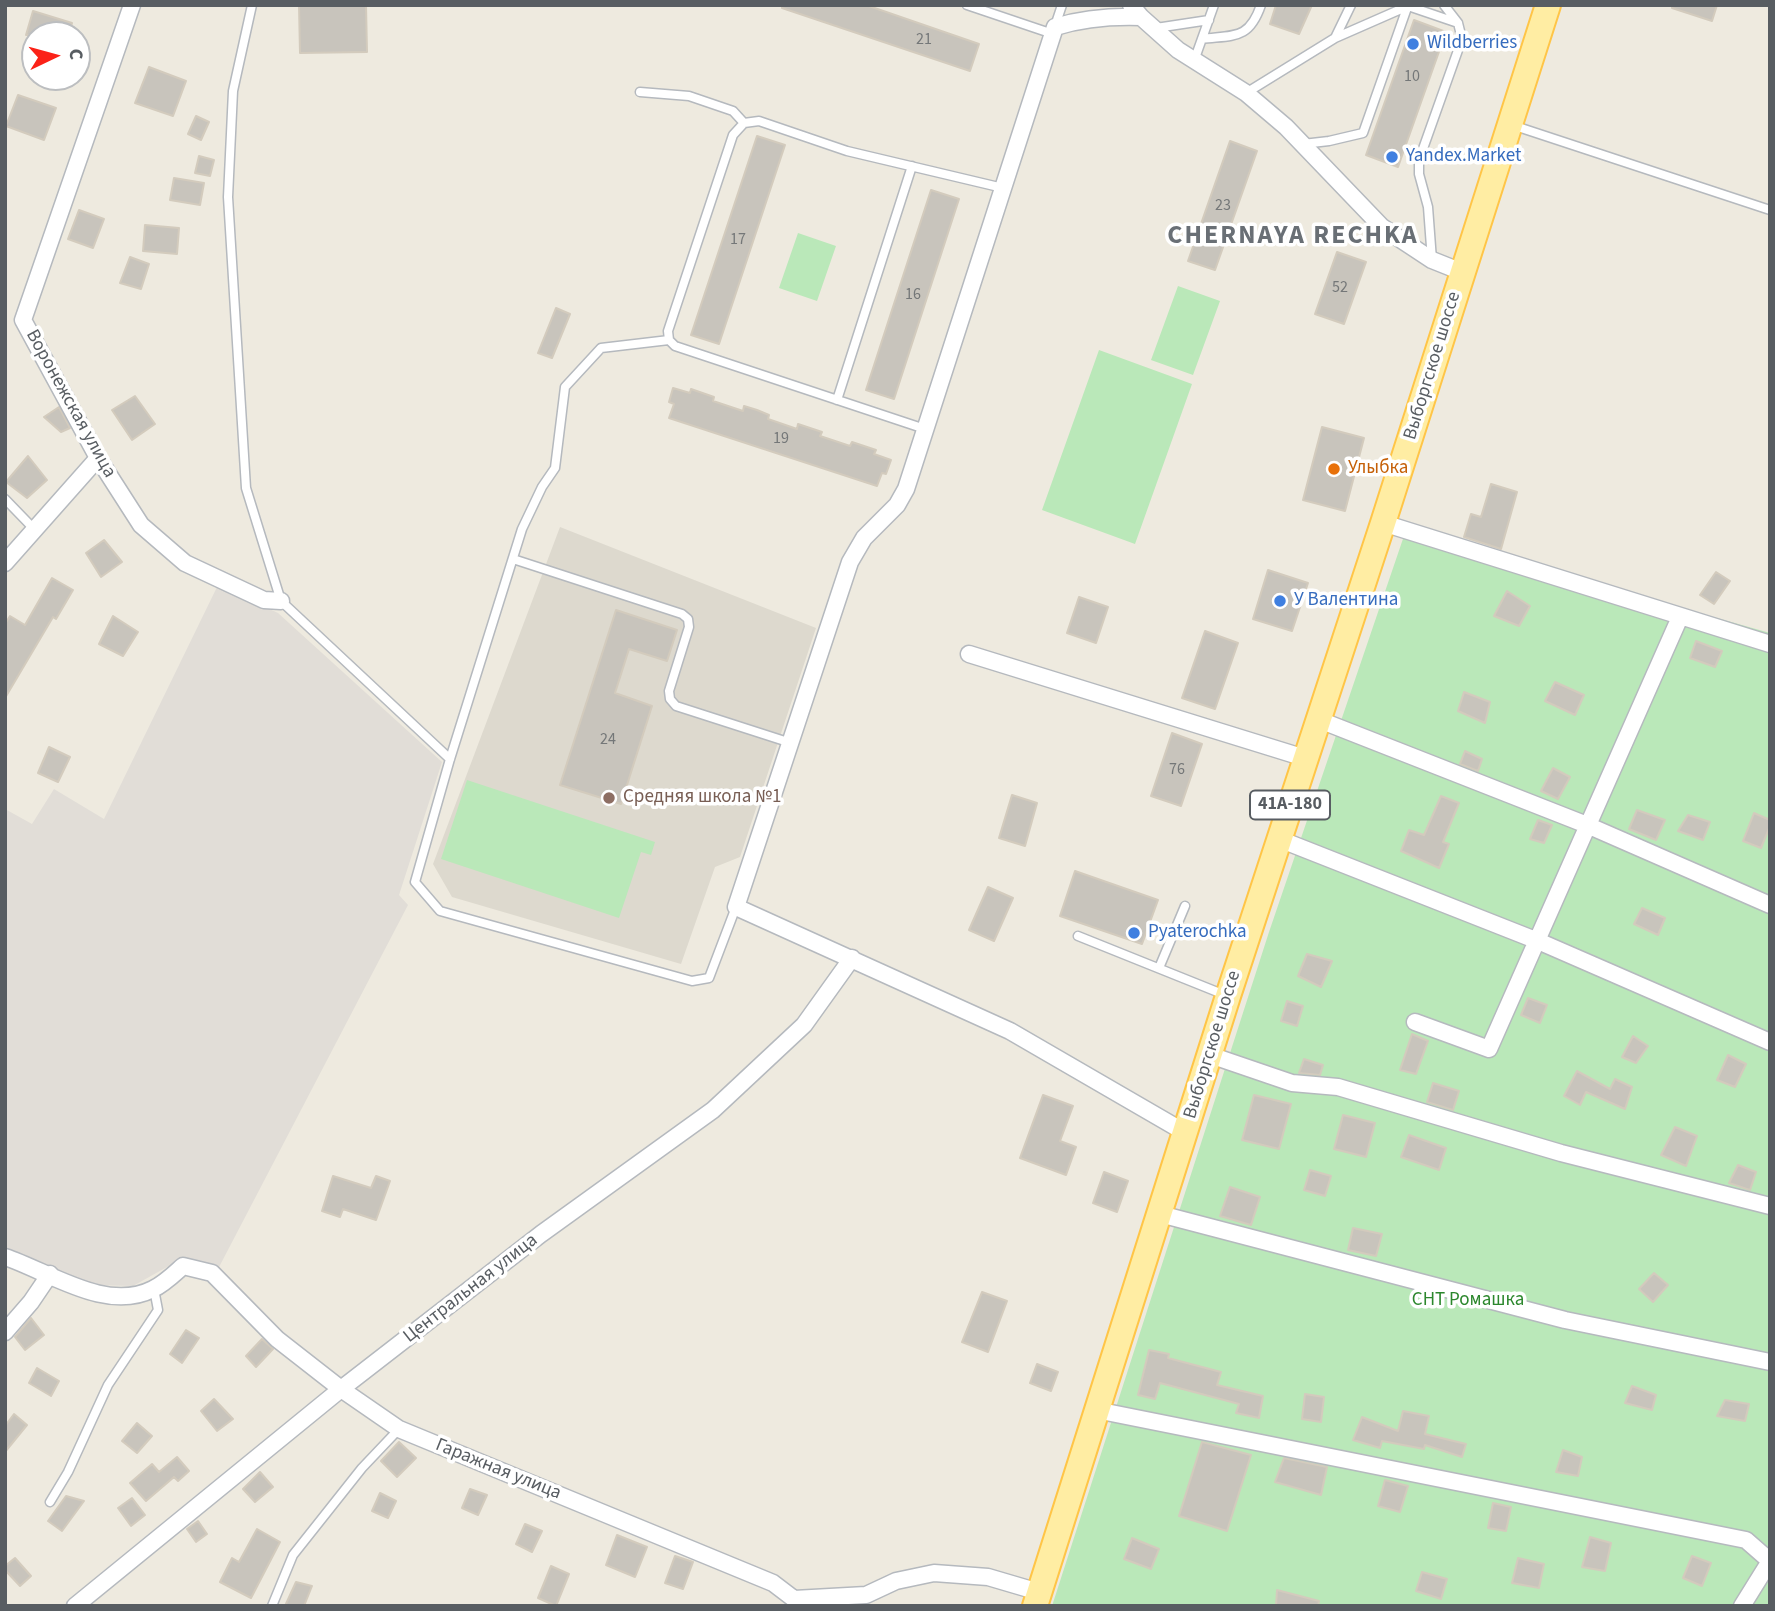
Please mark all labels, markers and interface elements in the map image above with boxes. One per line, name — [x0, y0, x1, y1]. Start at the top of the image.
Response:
north arrow — [21, 21, 91, 91]
house number: 21 — [916, 30, 932, 50]
place label: Wildberries — [1427, 33, 1517, 55]
marker: Wildberries — [1405, 36, 1421, 52]
text: С — [61, 48, 89, 61]
house number: 10 — [1404, 67, 1420, 87]
place label: Yandex.Market — [1406, 146, 1521, 168]
marker: Yandex.Market — [1384, 149, 1400, 165]
house number: 23 — [1215, 196, 1231, 216]
district label: CHERNAYA RECHKA — [1169, 221, 1417, 253]
house number: 17 — [730, 230, 746, 250]
house number: 52 — [1332, 278, 1348, 298]
house number: 16 — [905, 285, 921, 305]
street label: Выборгское шоссе — [1400, 289, 1466, 443]
street label: Воронежская улица — [20, 326, 120, 482]
house number: 19 — [773, 429, 789, 449]
place label: Улыбка — [1348, 458, 1408, 480]
marker: Улыбка — [1326, 461, 1342, 477]
place label: У Валентина — [1294, 590, 1398, 612]
marker: У Валентина — [1272, 593, 1288, 609]
house number: 24 — [600, 730, 616, 750]
house number: 76 — [1169, 760, 1185, 780]
place label: Средняя школа №1 — [623, 787, 781, 809]
marker: Средняя школа №1 — [601, 790, 617, 806]
road number: 41А-180 — [1250, 790, 1330, 820]
place label: Pyaterochka — [1148, 922, 1247, 944]
marker: Pyaterochka — [1126, 925, 1142, 941]
street label: Выборгское шоссе — [1180, 968, 1246, 1122]
street label: Центральная улица — [399, 1230, 543, 1348]
park label: СНТ Ромашка — [1412, 1290, 1524, 1312]
street label: Гаражная улица — [432, 1434, 564, 1506]

